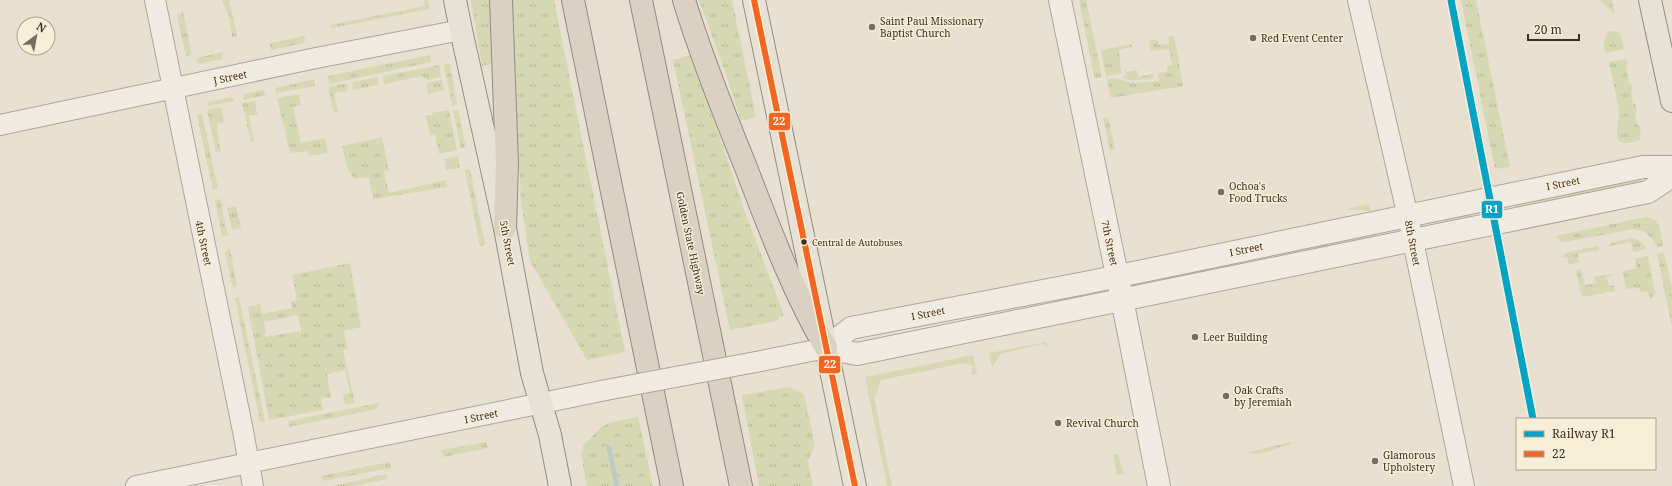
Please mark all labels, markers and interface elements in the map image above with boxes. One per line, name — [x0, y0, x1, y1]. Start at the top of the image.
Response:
place label: Saint Paul Missionary Baptist Church — [880, 14, 984, 40]
north arrow — [16, 16, 56, 56]
scale bar — [1528, 16, 1579, 42]
text: N — [34, 18, 49, 36]
text: 20 m — [1534, 21, 1562, 38]
marker: Saint Paul Missionary Baptist Church — [867, 22, 877, 32]
place label: Red Event Center — [1261, 31, 1343, 45]
marker: Red Event Center — [1248, 33, 1258, 43]
street label: J Street — [211, 67, 249, 88]
line badge: 22 — [768, 112, 791, 131]
text: 22 — [773, 113, 785, 128]
street label: I Street — [1545, 173, 1582, 193]
place label: Ochoa's Food Trucks — [1229, 179, 1288, 205]
marker: Ochoa's Food Trucks — [1216, 187, 1226, 197]
street label: Golden State Highway — [673, 190, 709, 296]
line badge: R1 — [1481, 200, 1503, 219]
text: R1 — [1485, 201, 1499, 216]
street label: 4th Street — [192, 219, 216, 267]
street label: 5th Street — [497, 219, 519, 267]
street label: 7th Street — [1098, 219, 1122, 267]
street label: 8th Street — [1402, 219, 1424, 267]
place label: Central de Autobuses — [812, 236, 903, 249]
marker: Central de Autobuses — [799, 237, 809, 247]
street label: I Street — [1228, 239, 1265, 259]
street label: I Street — [910, 303, 947, 323]
place label: Leer Building — [1203, 330, 1268, 344]
marker: Leer Building — [1190, 332, 1200, 342]
line badge: 22 — [818, 355, 841, 374]
text: 22 — [824, 356, 836, 371]
place label: Oak Crafts by Jeremiah — [1234, 383, 1292, 409]
marker: Oak Crafts by Jeremiah — [1221, 391, 1231, 401]
street label: I Street — [463, 406, 500, 426]
place label: Revival Church — [1066, 416, 1139, 430]
marker: Revival Church — [1053, 418, 1063, 428]
legend — [1516, 418, 1656, 470]
text: Railway R1 — [1552, 425, 1616, 442]
text: 22 — [1552, 445, 1565, 462]
place label: Glamorous Upholstery — [1383, 448, 1436, 474]
marker: Glamorous Upholstery — [1370, 456, 1380, 466]

